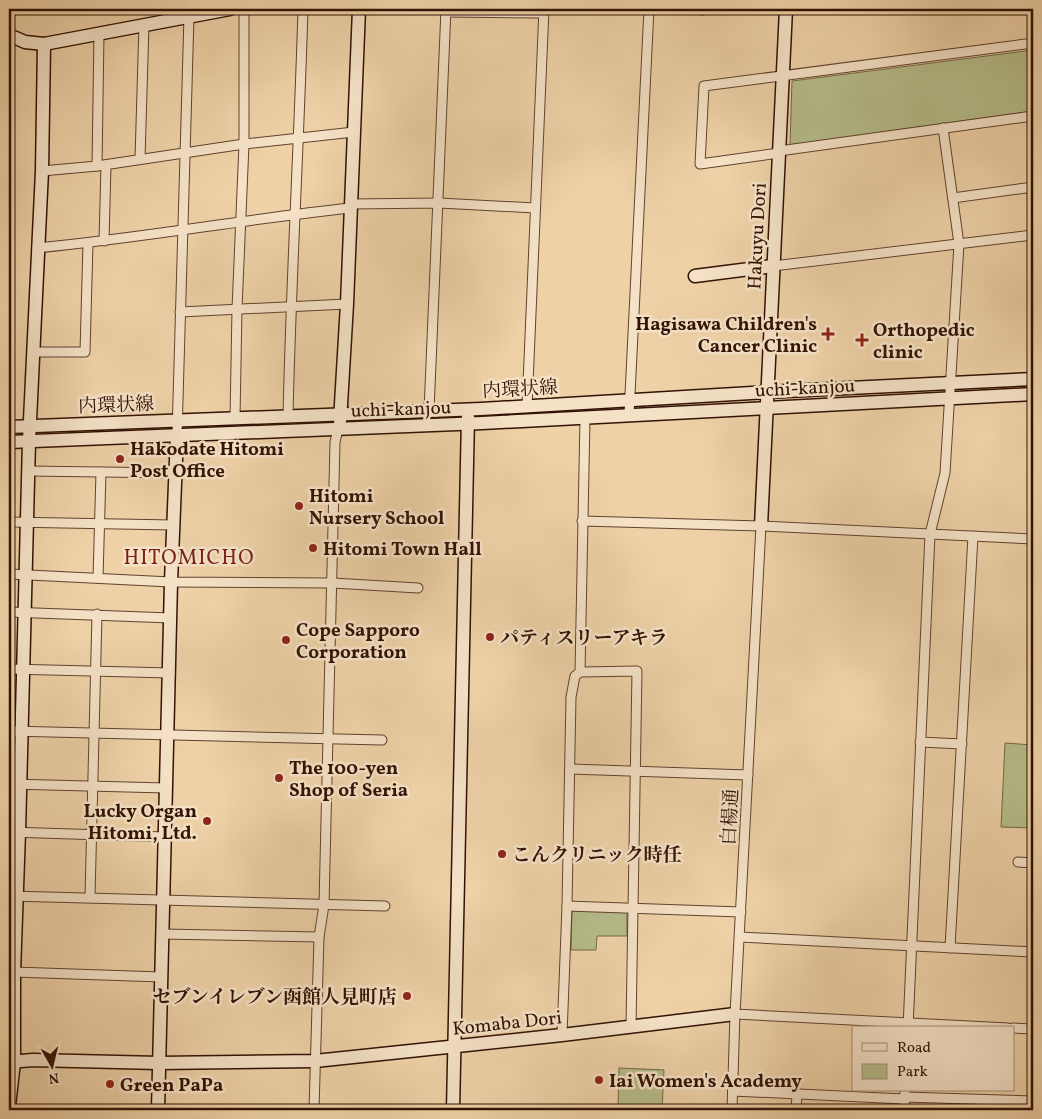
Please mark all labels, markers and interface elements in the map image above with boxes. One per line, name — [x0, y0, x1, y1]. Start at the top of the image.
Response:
street label: Hakuyu Dori — [742, 182, 774, 290]
place label: Hagisawa Children's Cancer Clinic — [635, 312, 817, 360]
place label: Orthopedic clinic — [873, 318, 975, 366]
marker: Hagisawa Children's Cancer Clinic — [821, 327, 835, 341]
marker: Orthopedic clinic — [855, 333, 869, 347]
street label: uchi-kanjou — [754, 373, 856, 405]
street label: 内環状線 — [481, 375, 559, 405]
street label: 内環状線 — [78, 392, 155, 420]
street label: uchi-kanjou — [350, 395, 452, 425]
place label: Hakodate Hitomi Post Office — [130, 437, 284, 485]
marker: Hakodate Hitomi Post Office — [114, 453, 126, 465]
place label: Hitomi Nursery School — [309, 484, 445, 532]
marker: Hitomi Nursery School — [293, 500, 305, 512]
place label: Hitomi Town Hall — [323, 537, 482, 563]
marker: Hitomi Town Hall — [307, 542, 319, 554]
district label: HITOMICHO — [123, 544, 255, 573]
place label: Cope Sapporo Corporation — [296, 618, 420, 666]
place label: パティスリーアキラ — [500, 626, 668, 652]
marker: パティスリーアキラ — [484, 631, 496, 643]
marker: Cope Sapporo Corporation — [280, 634, 292, 646]
place label: The 100-yen Shop of Seria — [289, 756, 408, 804]
marker: The 100-yen Shop of Seria — [273, 772, 285, 784]
street label: 白楊通 — [717, 788, 745, 846]
place label: Lucky Organ Hitomi, Ltd. — [83, 799, 197, 847]
marker: Lucky Organ Hitomi, Ltd. — [201, 815, 213, 827]
place label: こんクリニック時任 — [512, 843, 682, 869]
marker: こんクリニック時任 — [496, 848, 508, 860]
place label: セブンイレブン函館人見町店 — [152, 985, 397, 1011]
marker: セブンイレブン函館人見町店 — [401, 990, 413, 1002]
street label: Komaba Dori — [451, 1005, 563, 1043]
legend — [852, 1026, 1014, 1092]
text: Road — [897, 1038, 931, 1059]
north arrow — [28, 1042, 78, 1092]
text: Park — [897, 1062, 928, 1083]
text: N — [47, 1067, 60, 1088]
place label: Iai Women's Academy — [609, 1069, 802, 1095]
place label: Green PaPa — [120, 1073, 223, 1099]
marker: Iai Women's Academy — [593, 1074, 605, 1086]
marker: Green PaPa — [104, 1078, 116, 1090]

